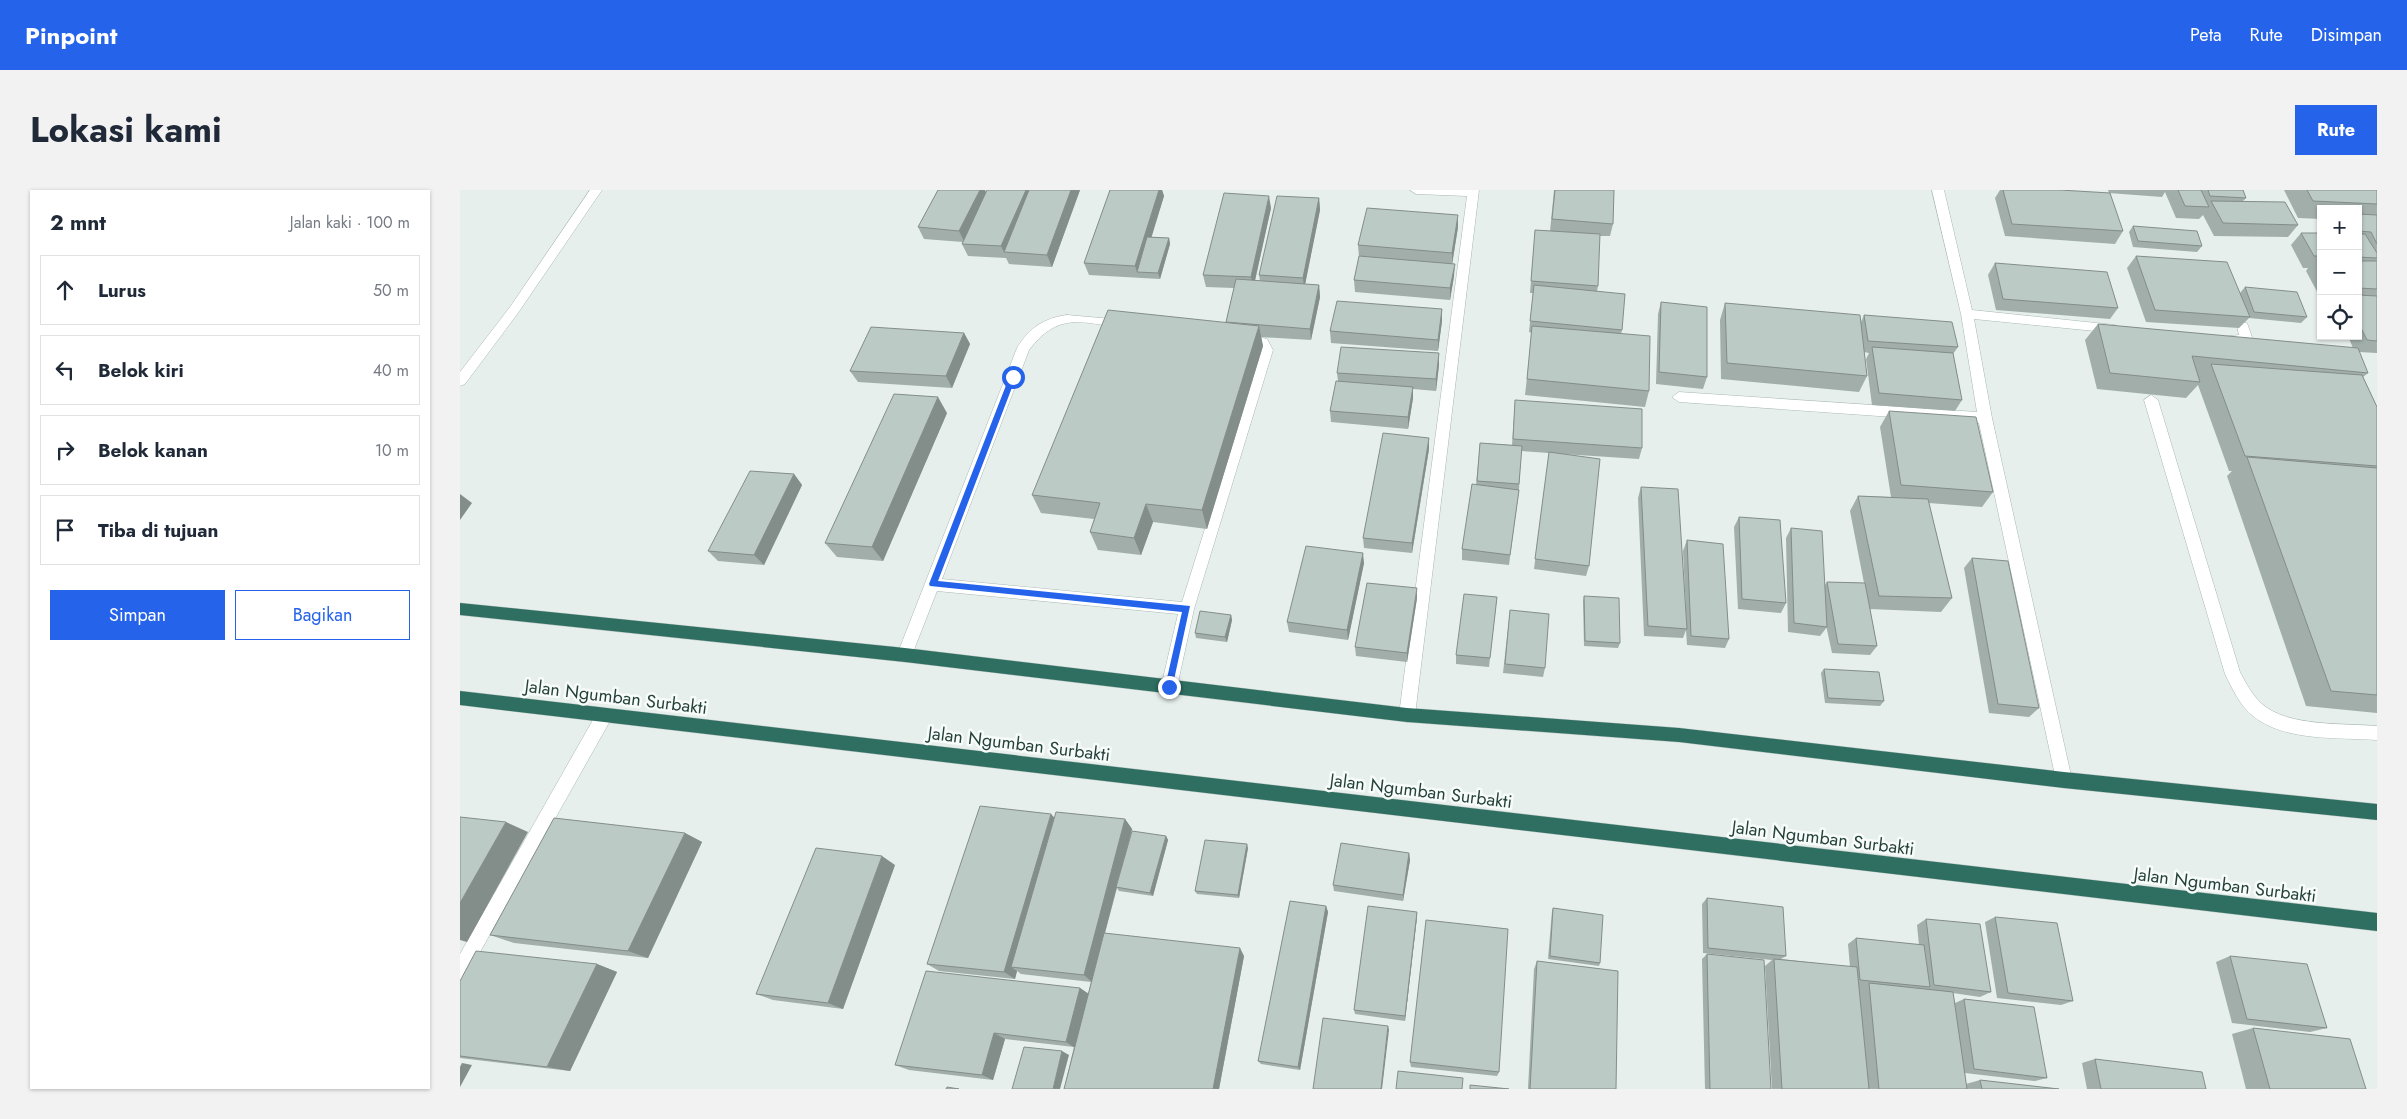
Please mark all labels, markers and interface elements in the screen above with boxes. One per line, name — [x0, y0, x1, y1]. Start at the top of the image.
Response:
text: Pinpoint — [25, 18, 117, 53]
text: Peta — [2190, 22, 2222, 48]
text: Rute — [2250, 22, 2283, 48]
text: Disimpan — [2311, 22, 2382, 48]
text: Lokasi kami — [30, 105, 222, 155]
button: Rute — [2295, 105, 2377, 155]
map controls — [2317, 205, 2362, 340]
button: + — [2317, 205, 2362, 250]
text: 2 mnt — [50, 208, 106, 238]
text: Jalan kaki · 100 m — [290, 211, 410, 234]
button: − — [2317, 250, 2362, 295]
icon: ahead — [51, 276, 79, 304]
text: Lurus — [98, 277, 146, 304]
text: 50 m — [373, 279, 409, 302]
button: locate — [2317, 295, 2362, 340]
icon: left — [51, 356, 79, 384]
text: Belok kiri — [98, 357, 184, 384]
text: 40 m — [373, 359, 409, 382]
route start — [1002, 366, 1025, 389]
icon: right — [51, 436, 79, 464]
text: Belok kanan — [98, 437, 208, 464]
text: 10 m — [375, 439, 409, 462]
icon: arrive — [51, 516, 79, 544]
text: Tiba di tujuan — [98, 517, 218, 544]
button: Simpan — [50, 590, 225, 640]
button: Bagikan — [235, 590, 410, 640]
street label: Jalan Ngumban Surbakti — [521, 673, 709, 721]
route end — [1158, 676, 1181, 699]
street label: Jalan Ngumban Surbakti — [924, 720, 1112, 768]
street label: Jalan Ngumban Surbakti — [1326, 767, 1514, 815]
street label: Jalan Ngumban Surbakti — [1728, 814, 1916, 862]
street label: Jalan Ngumban Surbakti — [2130, 861, 2318, 909]

